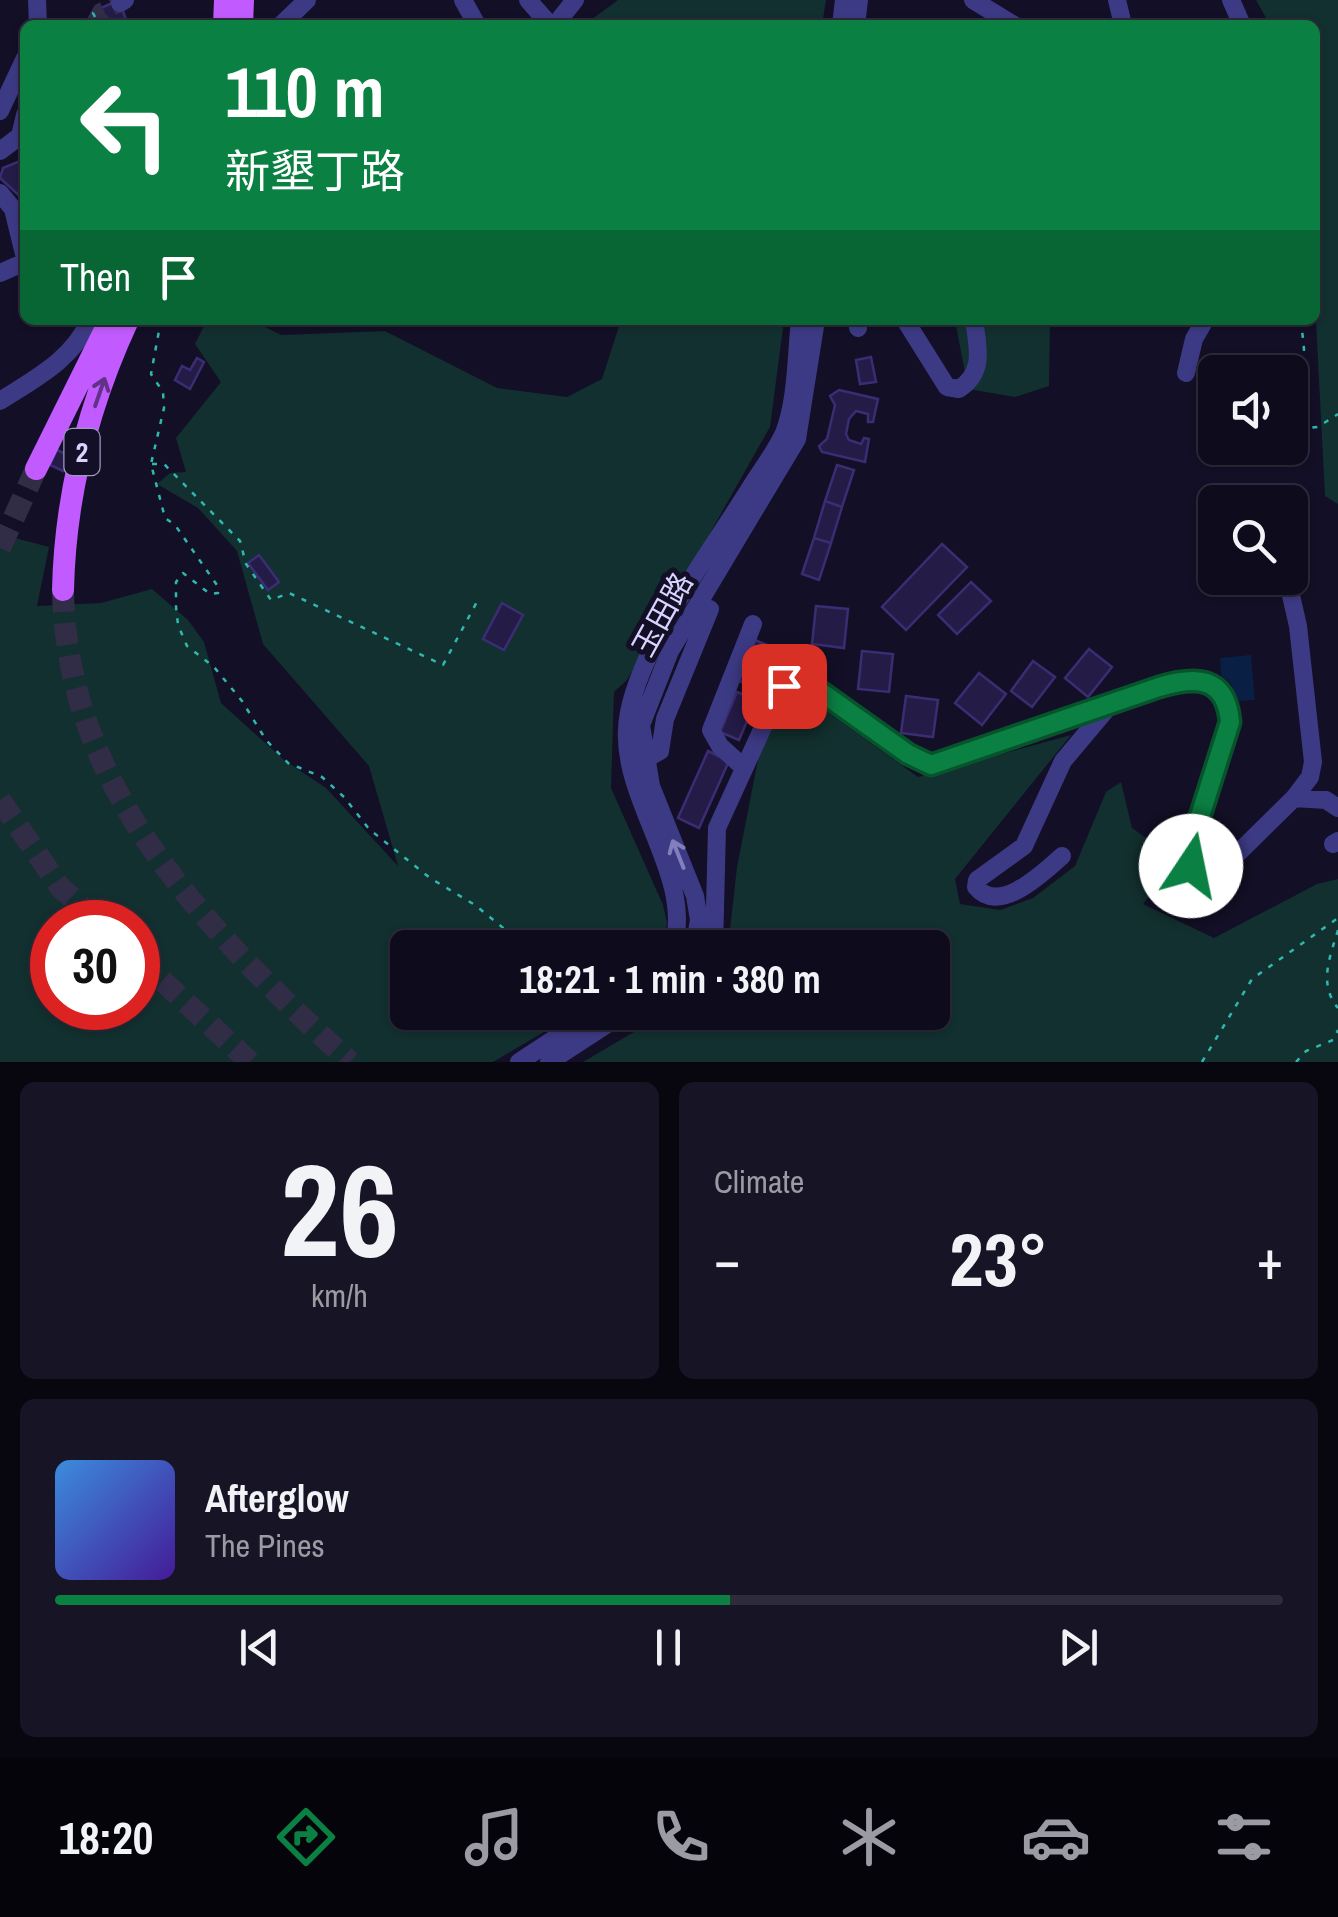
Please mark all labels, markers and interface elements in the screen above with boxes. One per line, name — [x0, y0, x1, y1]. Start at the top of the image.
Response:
text: 110 m — [225, 45, 385, 139]
icon: left — [60, 60, 190, 190]
text: 新墾丁路 — [225, 140, 405, 201]
icon: arrive — [151, 250, 206, 305]
text: Then — [60, 252, 131, 303]
map controls — [1198, 355, 1308, 595]
button: sound — [1198, 355, 1308, 465]
one-way arrow — [93, 376, 111, 408]
road number: 2 — [64, 429, 100, 475]
button: search — [1198, 485, 1308, 595]
street label: 玉田路 — [623, 565, 701, 663]
pin — [742, 644, 827, 729]
icon: arrive — [757, 659, 812, 714]
position arrow — [1139, 814, 1243, 918]
one-way arrow — [668, 839, 686, 870]
speed limit sign: 30 — [30, 900, 160, 1030]
text: 18:21 · 1 min · 380 m — [519, 954, 821, 1005]
text: 26 — [280, 1121, 399, 1297]
text: Climate — [714, 1160, 804, 1203]
text: 23° — [949, 1208, 1048, 1309]
text: − — [714, 1222, 740, 1296]
text: + — [1257, 1222, 1283, 1296]
text: km/h — [311, 1274, 368, 1317]
text: Afterglow — [205, 1473, 349, 1524]
text: The Pines — [205, 1524, 325, 1567]
icon: previous — [232, 1620, 287, 1675]
icon: pause — [641, 1620, 696, 1675]
icon: next — [1051, 1620, 1106, 1675]
icon: directions — [271, 1802, 341, 1872]
icon: music — [459, 1802, 529, 1872]
icon: phone — [646, 1802, 716, 1872]
icon: climate — [834, 1802, 904, 1872]
icon: car — [1021, 1802, 1091, 1872]
icon: filters — [1209, 1802, 1279, 1872]
text: 18:20 — [59, 1807, 153, 1868]

